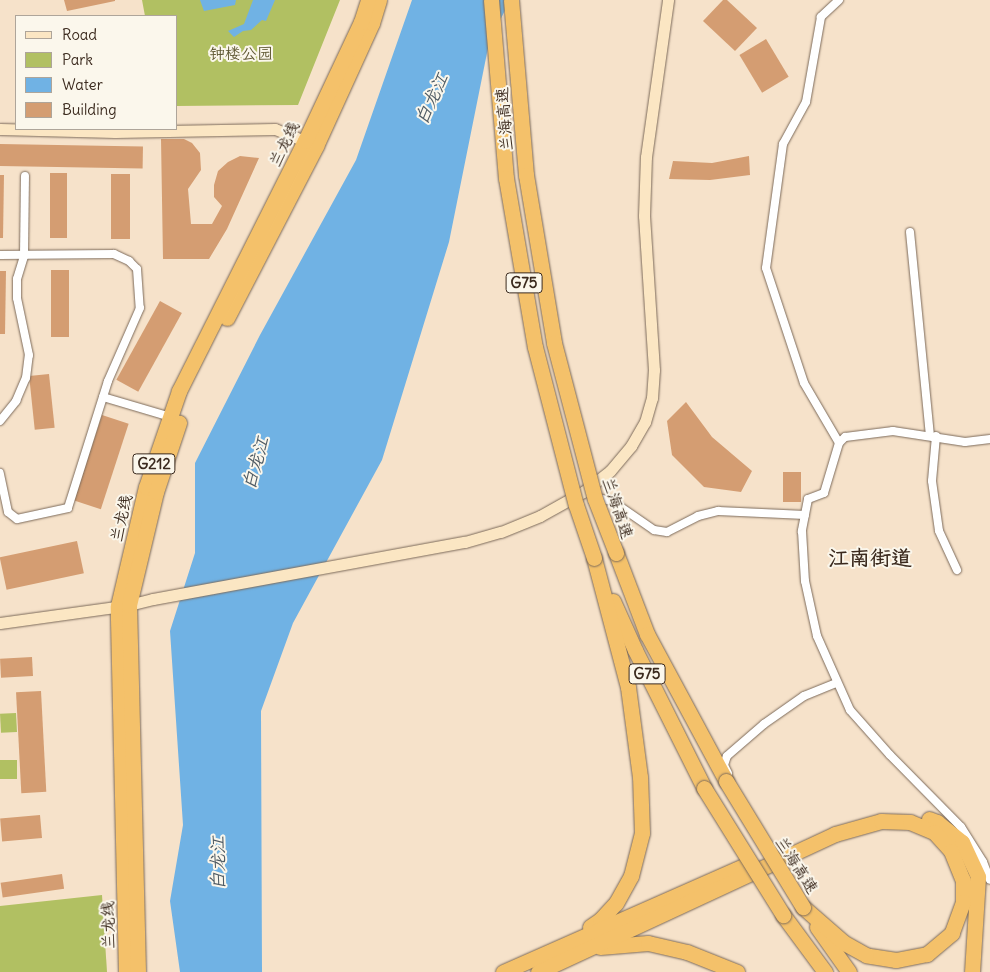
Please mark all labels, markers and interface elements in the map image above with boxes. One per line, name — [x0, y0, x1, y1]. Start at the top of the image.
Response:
legend — [15, 15, 178, 130]
text: Road — [62, 25, 97, 44]
park label: 钟楼公园 — [209, 43, 273, 63]
text: Park — [62, 50, 93, 69]
water label: 白龙江 — [411, 70, 453, 128]
text: Water — [62, 75, 103, 94]
street label: 兰海高速 — [492, 86, 516, 152]
text: Building — [62, 100, 117, 119]
street label: 兰龙线 — [265, 118, 303, 170]
road number: G75 — [505, 270, 543, 296]
water label: 白龙江 — [238, 434, 274, 492]
road number: G212 — [132, 452, 176, 476]
street label: 兰海高速 — [599, 475, 637, 541]
street label: 兰龙线 — [106, 492, 136, 544]
district label: 江南街道 — [828, 545, 912, 571]
road number: G75 — [628, 662, 666, 686]
street label: 兰海高速 — [772, 833, 822, 897]
water label: 白龙江 — [207, 836, 229, 890]
street label: 兰龙线 — [98, 901, 118, 949]

